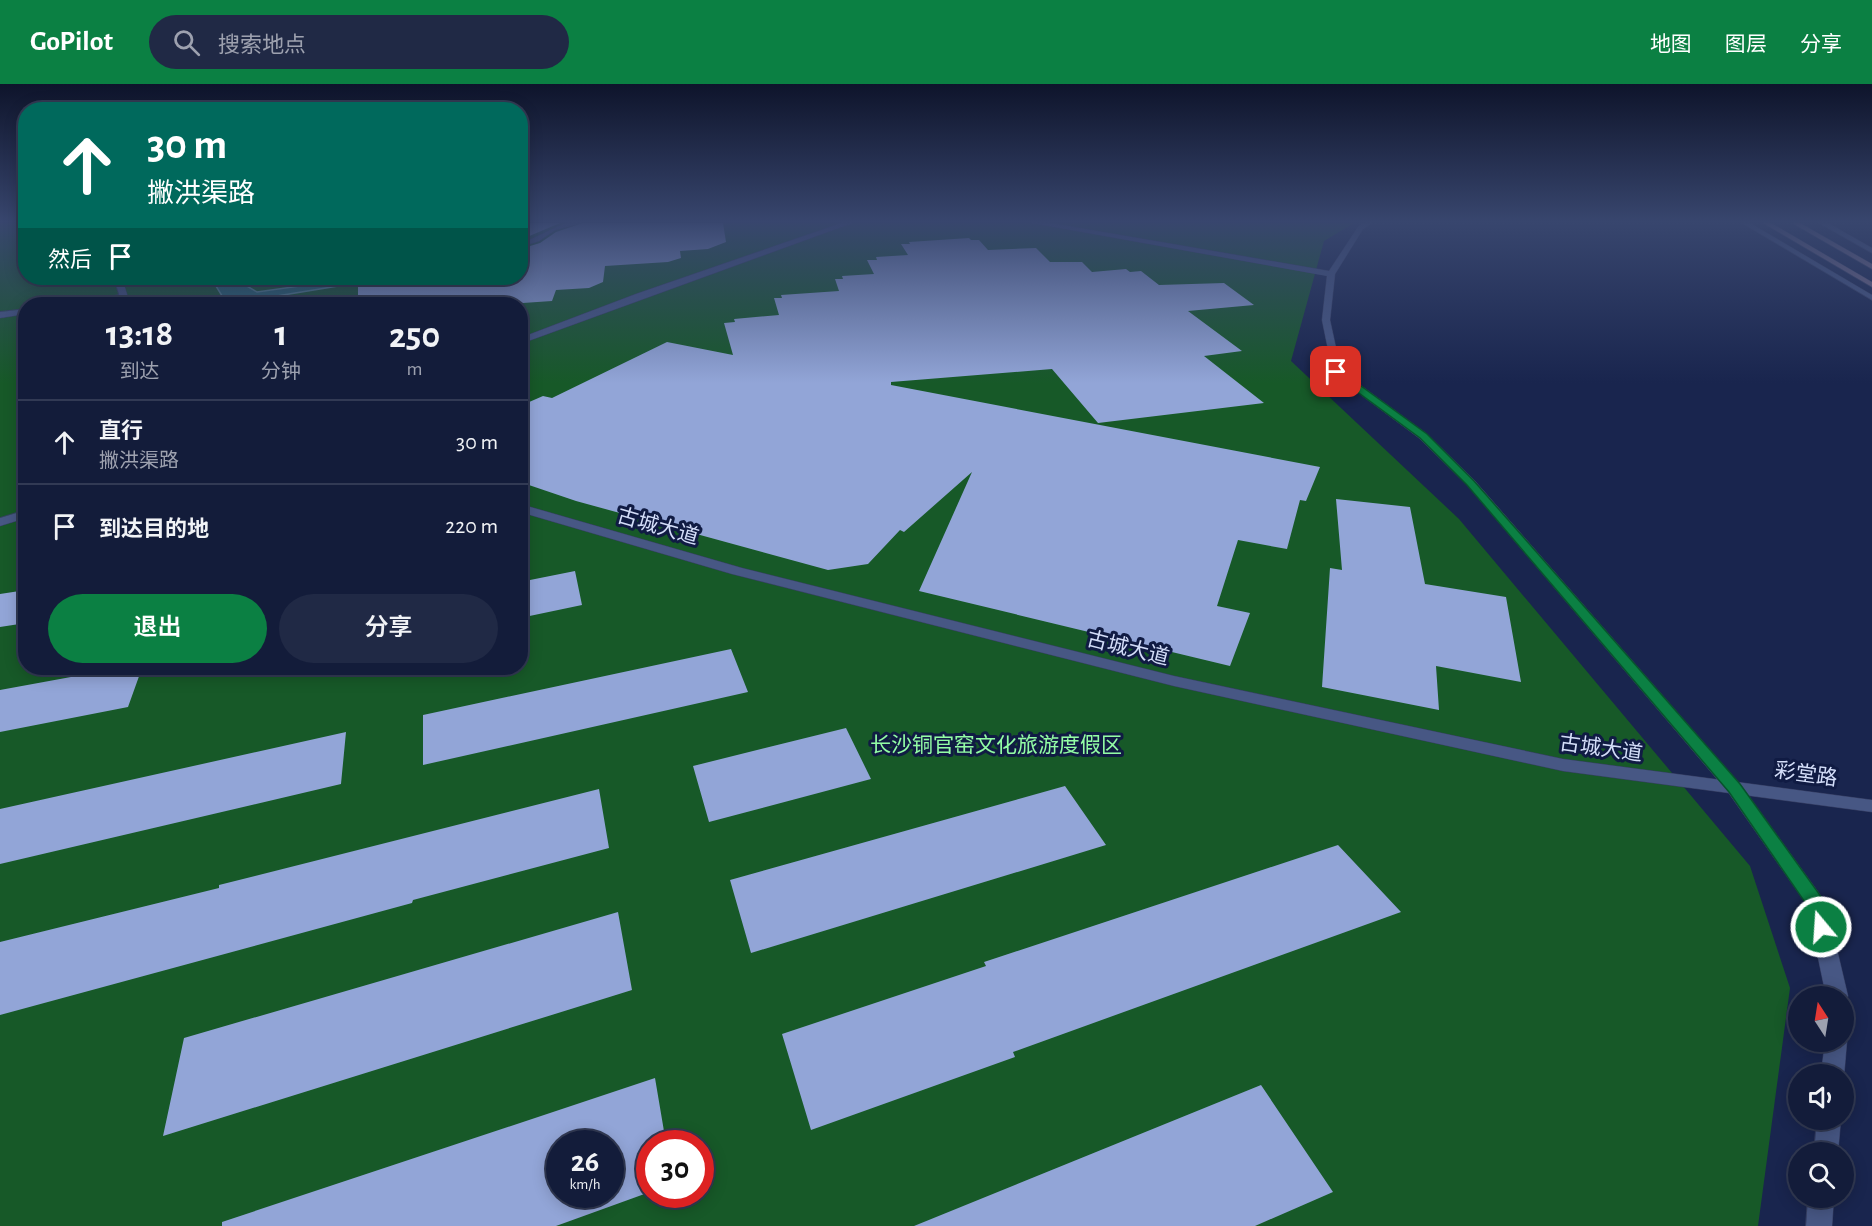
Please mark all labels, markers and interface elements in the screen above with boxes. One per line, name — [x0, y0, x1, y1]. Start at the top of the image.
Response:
search box — [149, 15, 569, 69]
icon: search — [170, 26, 203, 59]
text: GoPilot — [30, 28, 113, 56]
text: 搜索地点 — [218, 34, 306, 56]
text: 地图 — [1650, 34, 1692, 55]
text: 图层 — [1725, 34, 1767, 55]
text: 分享 — [1800, 34, 1842, 55]
text: 30 m — [147, 124, 227, 166]
icon: ahead — [48, 126, 126, 204]
text: 撇洪渠路 — [147, 180, 255, 207]
icon: arrive — [104, 240, 137, 273]
text: 然后 — [48, 249, 92, 271]
text: 13:18 — [106, 316, 173, 352]
text: 1 — [275, 316, 288, 352]
text: 250 — [389, 318, 440, 354]
pin — [1310, 346, 1361, 397]
icon: arrive — [1319, 355, 1352, 388]
text: m — [407, 359, 423, 379]
text: 到达 — [120, 362, 160, 382]
text: 分钟 — [261, 362, 301, 382]
text: 直行 — [99, 420, 143, 442]
icon: ahead — [48, 426, 81, 459]
text: 30 m — [456, 431, 498, 453]
text: 撇洪渠路 — [99, 451, 179, 471]
street label: 古城大道 — [615, 504, 701, 548]
icon: arrive — [48, 510, 81, 543]
text: 220 m — [445, 515, 498, 537]
text: 到达目的地 — [99, 518, 209, 540]
button: 退出 — [48, 594, 267, 663]
button: 分享 — [279, 594, 498, 663]
street label: 古城大道 — [1085, 627, 1171, 669]
street label: 古城大道 — [1558, 731, 1644, 765]
park label: 长沙铜官窑文化旅游度假区 — [870, 734, 1122, 756]
street label: 彩堂路 — [1773, 759, 1839, 789]
position arrow — [1789, 895, 1853, 959]
north arrow — [1788, 986, 1854, 1052]
map controls — [1788, 986, 1854, 1208]
button: sound — [1788, 1064, 1854, 1130]
speed limit sign: 30 — [636, 1130, 714, 1208]
button: search — [1788, 1142, 1854, 1208]
text: 26 — [571, 1147, 599, 1177]
text: km/h — [570, 1177, 600, 1192]

